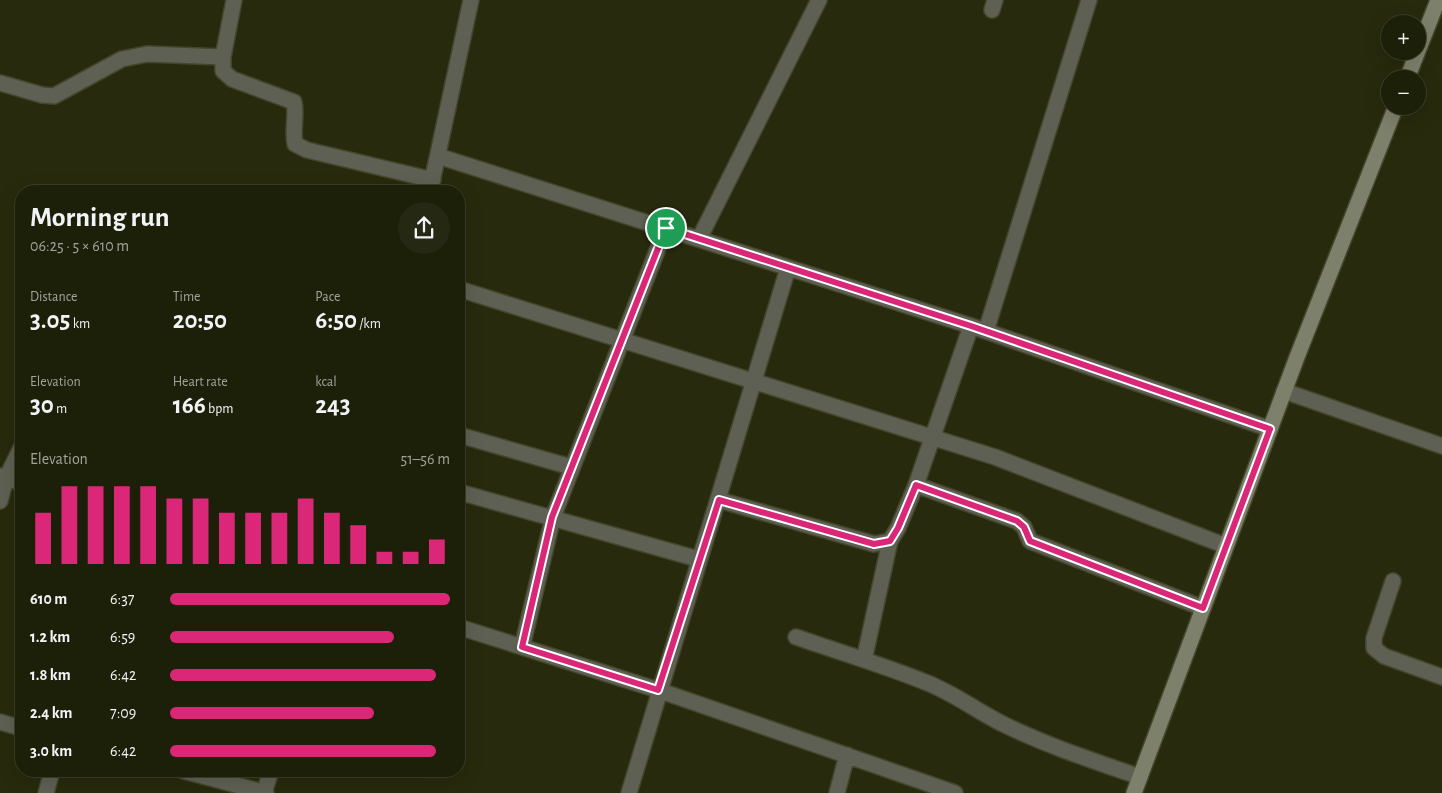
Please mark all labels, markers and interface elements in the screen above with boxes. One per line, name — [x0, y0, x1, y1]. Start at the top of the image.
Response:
map controls — [1381, 15, 1426, 115]
button: + — [1381, 15, 1426, 60]
button: − — [1381, 70, 1426, 115]
button: share — [398, 202, 450, 254]
text: Morning run — [30, 204, 170, 232]
pin — [645, 207, 687, 249]
icon: arrive — [652, 214, 680, 242]
text: 06:25 · 5 × 610 m — [30, 238, 129, 254]
text: Distance — [30, 290, 77, 304]
text: Time — [173, 290, 201, 304]
text: Pace — [315, 290, 341, 304]
text: 3.05 — [30, 308, 70, 333]
text: 20:50 — [173, 308, 227, 333]
text: 6:50 — [315, 308, 357, 333]
text: km — [70, 317, 90, 331]
text: /km — [357, 317, 381, 331]
text: Elevation — [30, 375, 81, 389]
text: Heart rate — [173, 375, 228, 389]
text: kcal — [315, 375, 337, 389]
text: 30 — [30, 393, 54, 418]
text: 166 — [173, 393, 206, 418]
text: 243 — [315, 393, 350, 418]
text: m — [54, 402, 67, 416]
text: bpm — [206, 402, 234, 416]
text: Elevation — [30, 451, 88, 467]
text: 51–56 m — [401, 451, 450, 467]
text: 610 m — [30, 591, 67, 607]
text: 6:37 — [110, 591, 134, 607]
text: 1.2 km — [30, 629, 70, 645]
text: 6:59 — [110, 629, 135, 645]
text: 1.8 km — [30, 667, 71, 683]
text: 6:42 — [110, 667, 136, 683]
text: 2.4 km — [30, 705, 73, 721]
text: 7:09 — [110, 705, 136, 721]
text: 3.0 km — [30, 743, 72, 759]
text: 6:42 — [110, 743, 136, 759]

